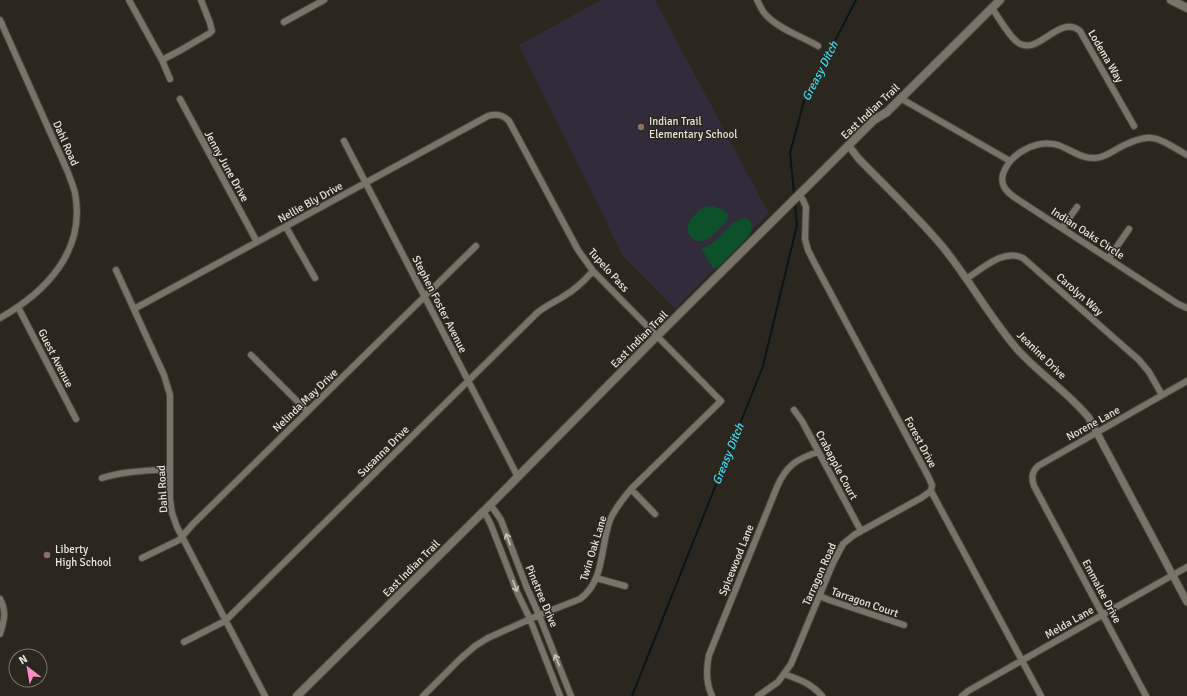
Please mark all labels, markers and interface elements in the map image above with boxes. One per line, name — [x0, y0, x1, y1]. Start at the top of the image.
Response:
street label: Lodema Way — [1085, 28, 1126, 86]
water label: Greasy Ditch — [799, 39, 842, 103]
street label: East Indian Trail — [838, 81, 902, 142]
place label: Indian Trail Elementary School — [649, 115, 737, 141]
street label: Dahl Road — [50, 119, 81, 168]
marker: Indian Trail Elementary School — [636, 122, 646, 132]
street label: Jenny June Drive — [202, 128, 251, 204]
street label: Nellie Bly Drive — [276, 179, 345, 226]
street label: Indian Oaks Circle — [1049, 205, 1127, 262]
street label: Tupelo Pass — [586, 246, 632, 295]
street label: Stephen Foster Avenue — [409, 254, 470, 355]
street label: Carolyn Way — [1054, 270, 1106, 319]
street label: East Indian Trail — [608, 308, 671, 371]
street label: Guest Avenue — [35, 327, 76, 390]
street label: Jeanine Drive — [1014, 329, 1069, 382]
street label: Nelinda May Drive — [270, 366, 341, 435]
street label: Norene Lane — [1064, 403, 1122, 443]
street label: Forest Drive — [902, 414, 939, 470]
water label: Greasy Ditch — [709, 421, 748, 487]
street label: Susanna Drive — [355, 423, 412, 480]
street label: Crabapple Court — [813, 428, 860, 502]
street label: Dahl Road — [155, 465, 170, 513]
street label: Twin Oak Lane — [577, 514, 610, 582]
street label: Spicewood Lane — [716, 523, 757, 598]
one-way arrow — [503, 534, 511, 546]
street label: East Indian Trail — [380, 537, 443, 600]
street label: Tarragon Road — [800, 541, 839, 608]
place label: Liberty High School — [55, 543, 112, 569]
marker: Liberty High School — [42, 550, 52, 560]
street label: Emmalee Drive — [1079, 557, 1124, 625]
street label: Pinetree Drive — [523, 563, 561, 629]
one-way arrow — [512, 580, 520, 592]
street label: Tarragon Court — [830, 585, 900, 620]
street label: Melda Lane — [1043, 603, 1096, 642]
north arrow — [8, 648, 48, 688]
text: N — [16, 652, 30, 667]
one-way arrow — [553, 654, 561, 666]

